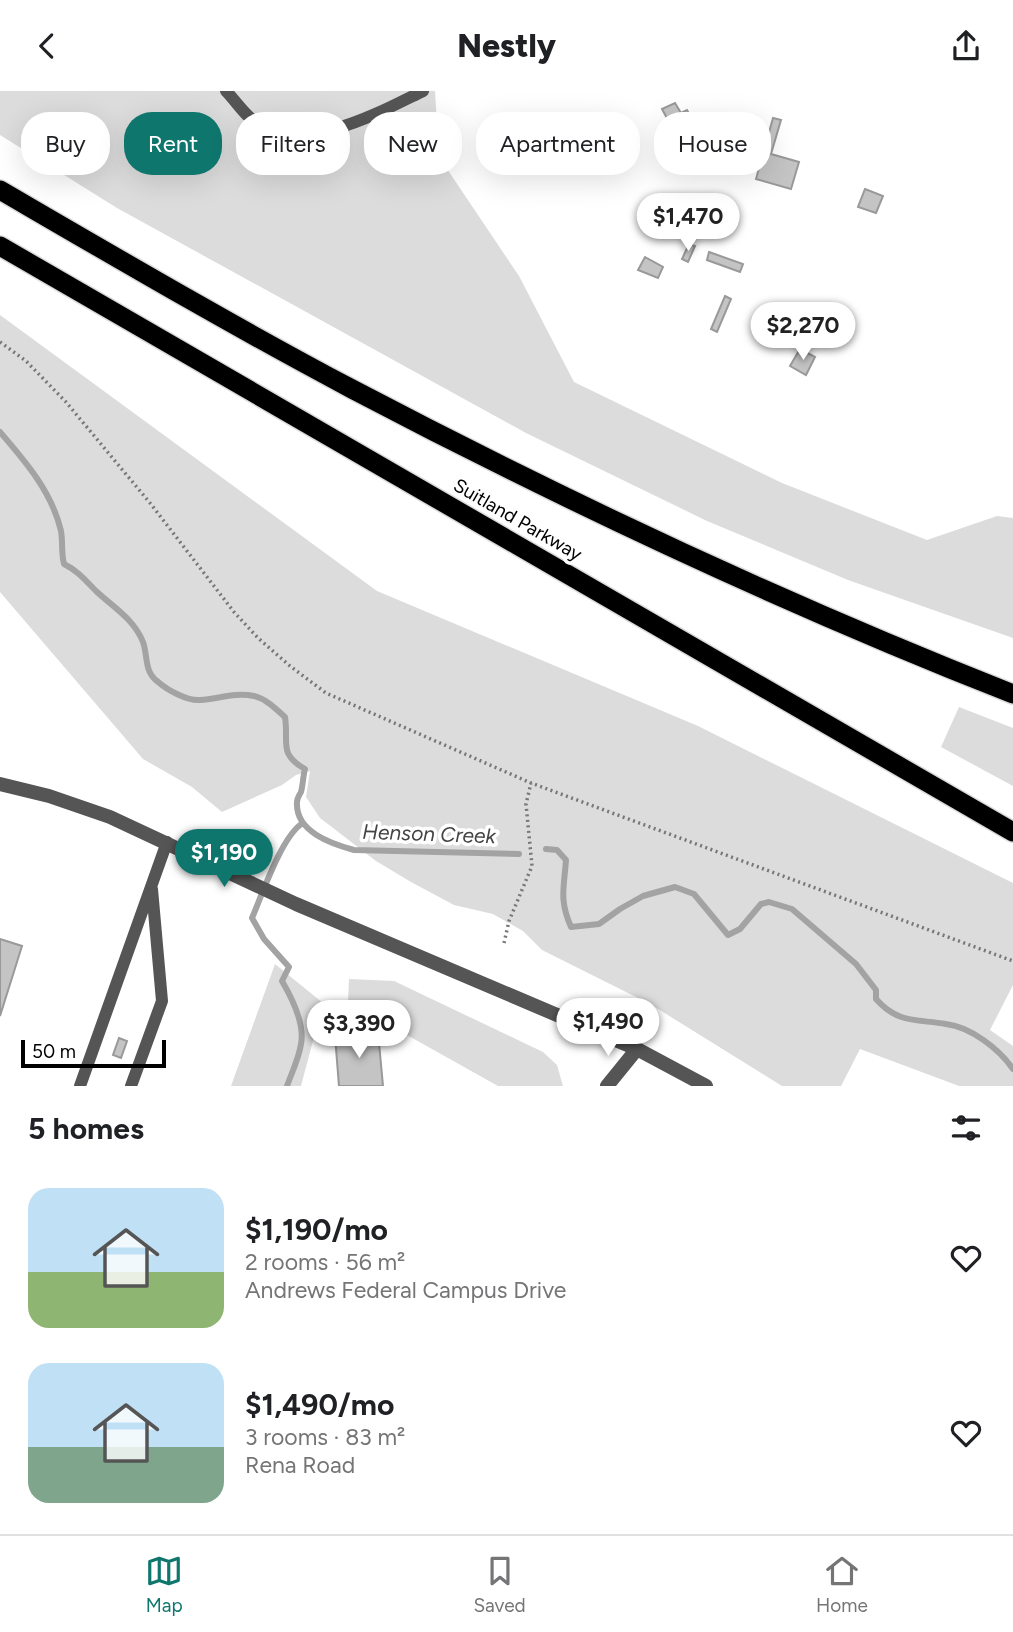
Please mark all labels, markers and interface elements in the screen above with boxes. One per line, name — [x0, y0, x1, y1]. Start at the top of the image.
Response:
icon: back — [28, 27, 66, 65]
text: Nestly — [457, 27, 556, 65]
icon: share — [947, 27, 985, 65]
chip: Buy — [21, 112, 110, 175]
chip: Rent — [124, 112, 222, 175]
chip: Filters — [236, 112, 350, 175]
chip: New — [364, 112, 462, 175]
chip: Apartment — [476, 112, 640, 175]
chip: House — [654, 112, 771, 175]
pin: $1,470 — [631, 193, 745, 253]
text: $1,470 — [653, 202, 723, 230]
pin: $2,270 — [746, 303, 860, 362]
text: $2,270 — [767, 311, 839, 339]
street label: Suitland Parkway — [449, 473, 586, 566]
water label: Henson Creek — [362, 819, 497, 848]
pin: $1,190 — [167, 829, 281, 889]
text: $1,190 — [191, 838, 257, 866]
pin: $1,490 — [551, 999, 665, 1058]
pin: $3,390 — [302, 1000, 416, 1060]
text: $1,490 — [572, 1007, 644, 1035]
text: $3,390 — [323, 1009, 395, 1037]
scale bar — [21, 1037, 166, 1069]
text: 50 m — [32, 1040, 76, 1063]
icon: filters — [947, 1109, 985, 1147]
text: 5 homes — [28, 1110, 144, 1147]
text: $1,190/mo — [245, 1211, 388, 1248]
icon: home — [84, 1216, 168, 1300]
icon: heart — [947, 1239, 985, 1277]
text: 2 rooms · 56 m² — [245, 1248, 405, 1276]
text: Andrews Federal Campus Drive — [245, 1276, 566, 1304]
text: $1,490/mo — [245, 1386, 394, 1423]
icon: home — [84, 1391, 168, 1475]
icon: heart — [947, 1414, 985, 1452]
text: 3 rooms · 83 m² — [245, 1423, 405, 1451]
text: Rena Road — [245, 1451, 355, 1479]
tab: Map — [145, 1552, 183, 1617]
tab: Saved — [473, 1552, 526, 1617]
tab: Home — [816, 1552, 868, 1617]

